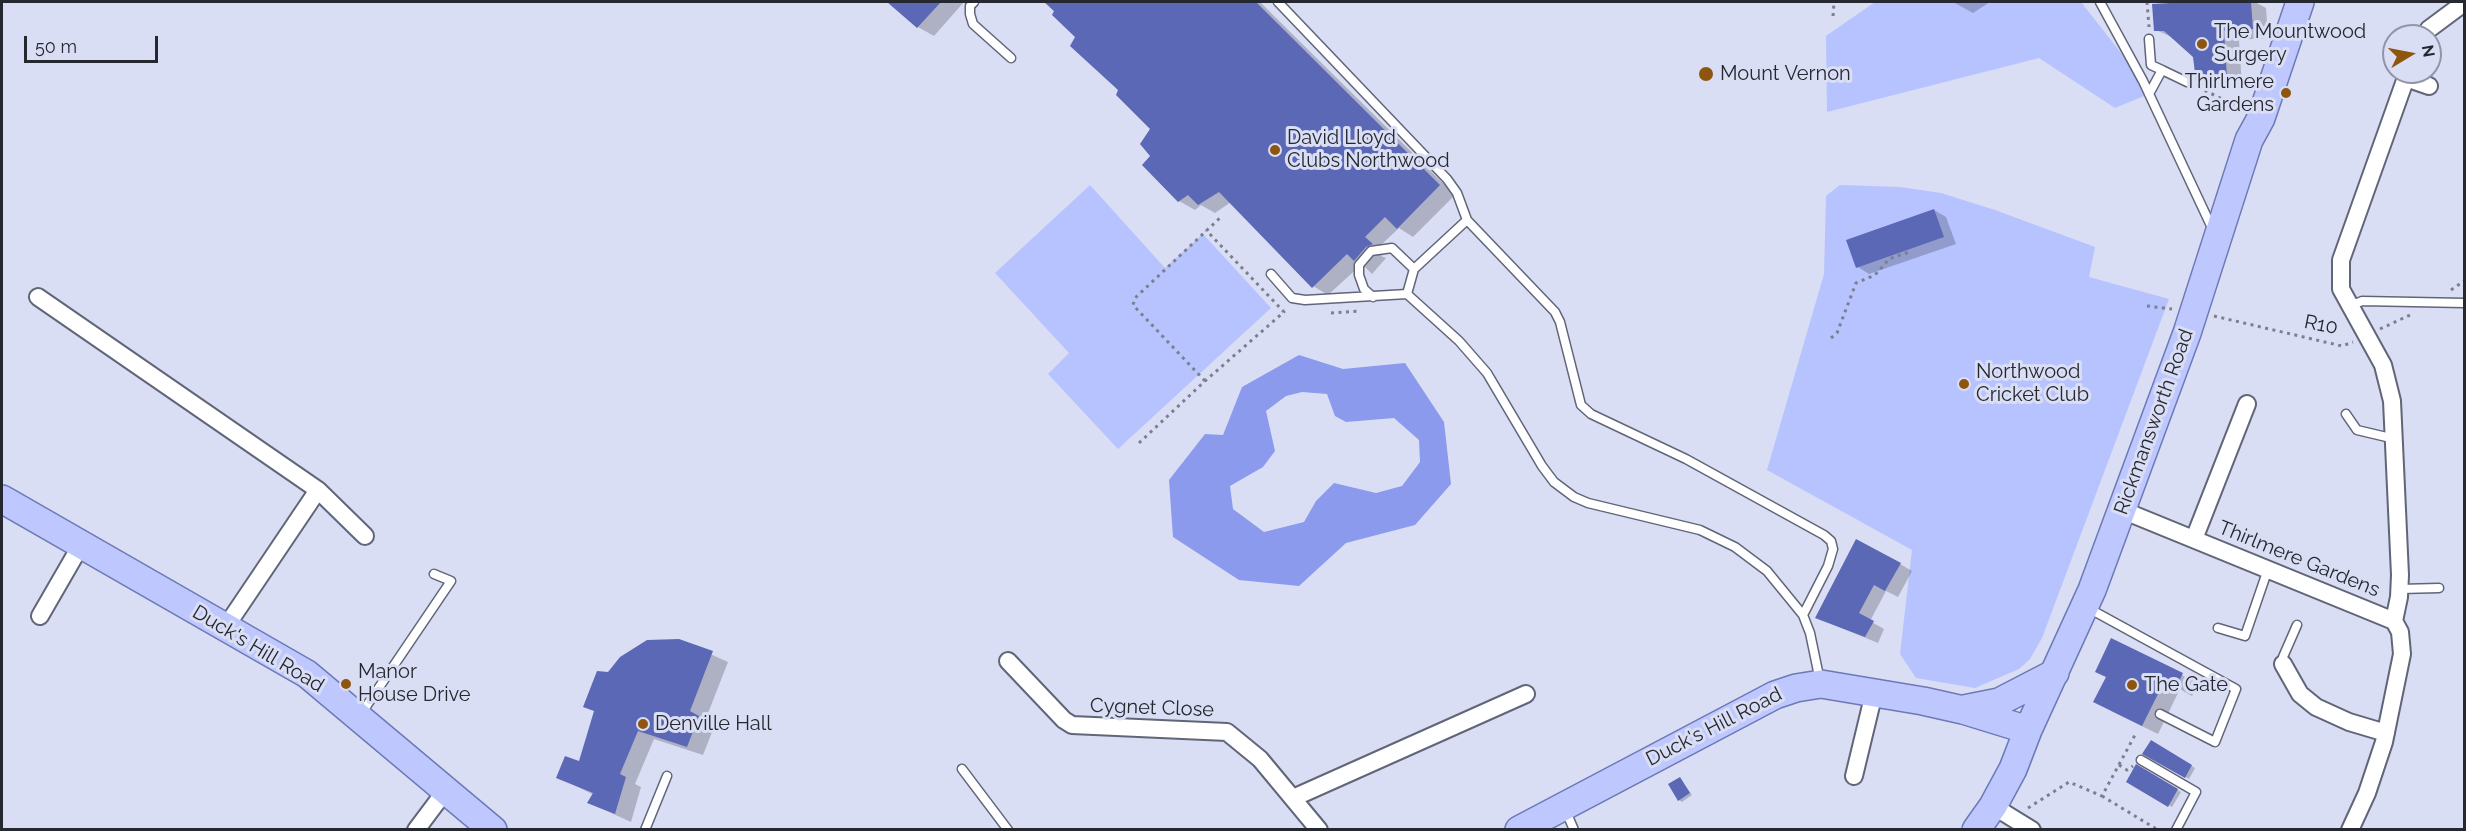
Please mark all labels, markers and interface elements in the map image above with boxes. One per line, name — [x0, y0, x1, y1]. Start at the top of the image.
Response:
place label: The Mountwood Surgery — [2214, 20, 2366, 67]
scale bar — [27, 24, 160, 62]
north arrow — [2382, 24, 2442, 84]
text: 50 m — [35, 36, 77, 57]
marker: The Mountwood Surgery — [2195, 37, 2209, 51]
text: N — [2418, 43, 2439, 59]
place label: Mount Vernon — [1720, 62, 1851, 86]
marker: Mount Vernon — [1697, 65, 1715, 83]
place label: Thirlmere Gardens — [2185, 70, 2274, 117]
marker: Thirlmere Gardens — [2279, 86, 2293, 100]
place label: David Lloyd Clubs Northwood — [1287, 126, 1450, 173]
marker: David Lloyd Clubs Northwood — [1268, 143, 1282, 157]
street label: R10 — [2302, 310, 2340, 340]
street label: Rickmansworth Road — [2109, 326, 2199, 518]
place label: Northwood Cricket Club — [1976, 360, 2089, 407]
marker: Northwood Cricket Club — [1957, 377, 1971, 391]
street label: Thirlmere Gardens — [2215, 516, 2383, 602]
street label: Duck's Hill Road — [188, 600, 328, 698]
place label: Manor House Drive — [358, 660, 471, 707]
place label: The Gate — [2144, 673, 2228, 697]
marker: Manor House Drive — [339, 677, 353, 691]
marker: The Gate — [2125, 678, 2139, 692]
street label: Duck's Hill Road — [1642, 682, 1786, 772]
street label: Cygnet Close — [1090, 694, 1214, 722]
place label: Denville Hall — [655, 712, 772, 736]
marker: Denville Hall — [636, 717, 650, 731]

